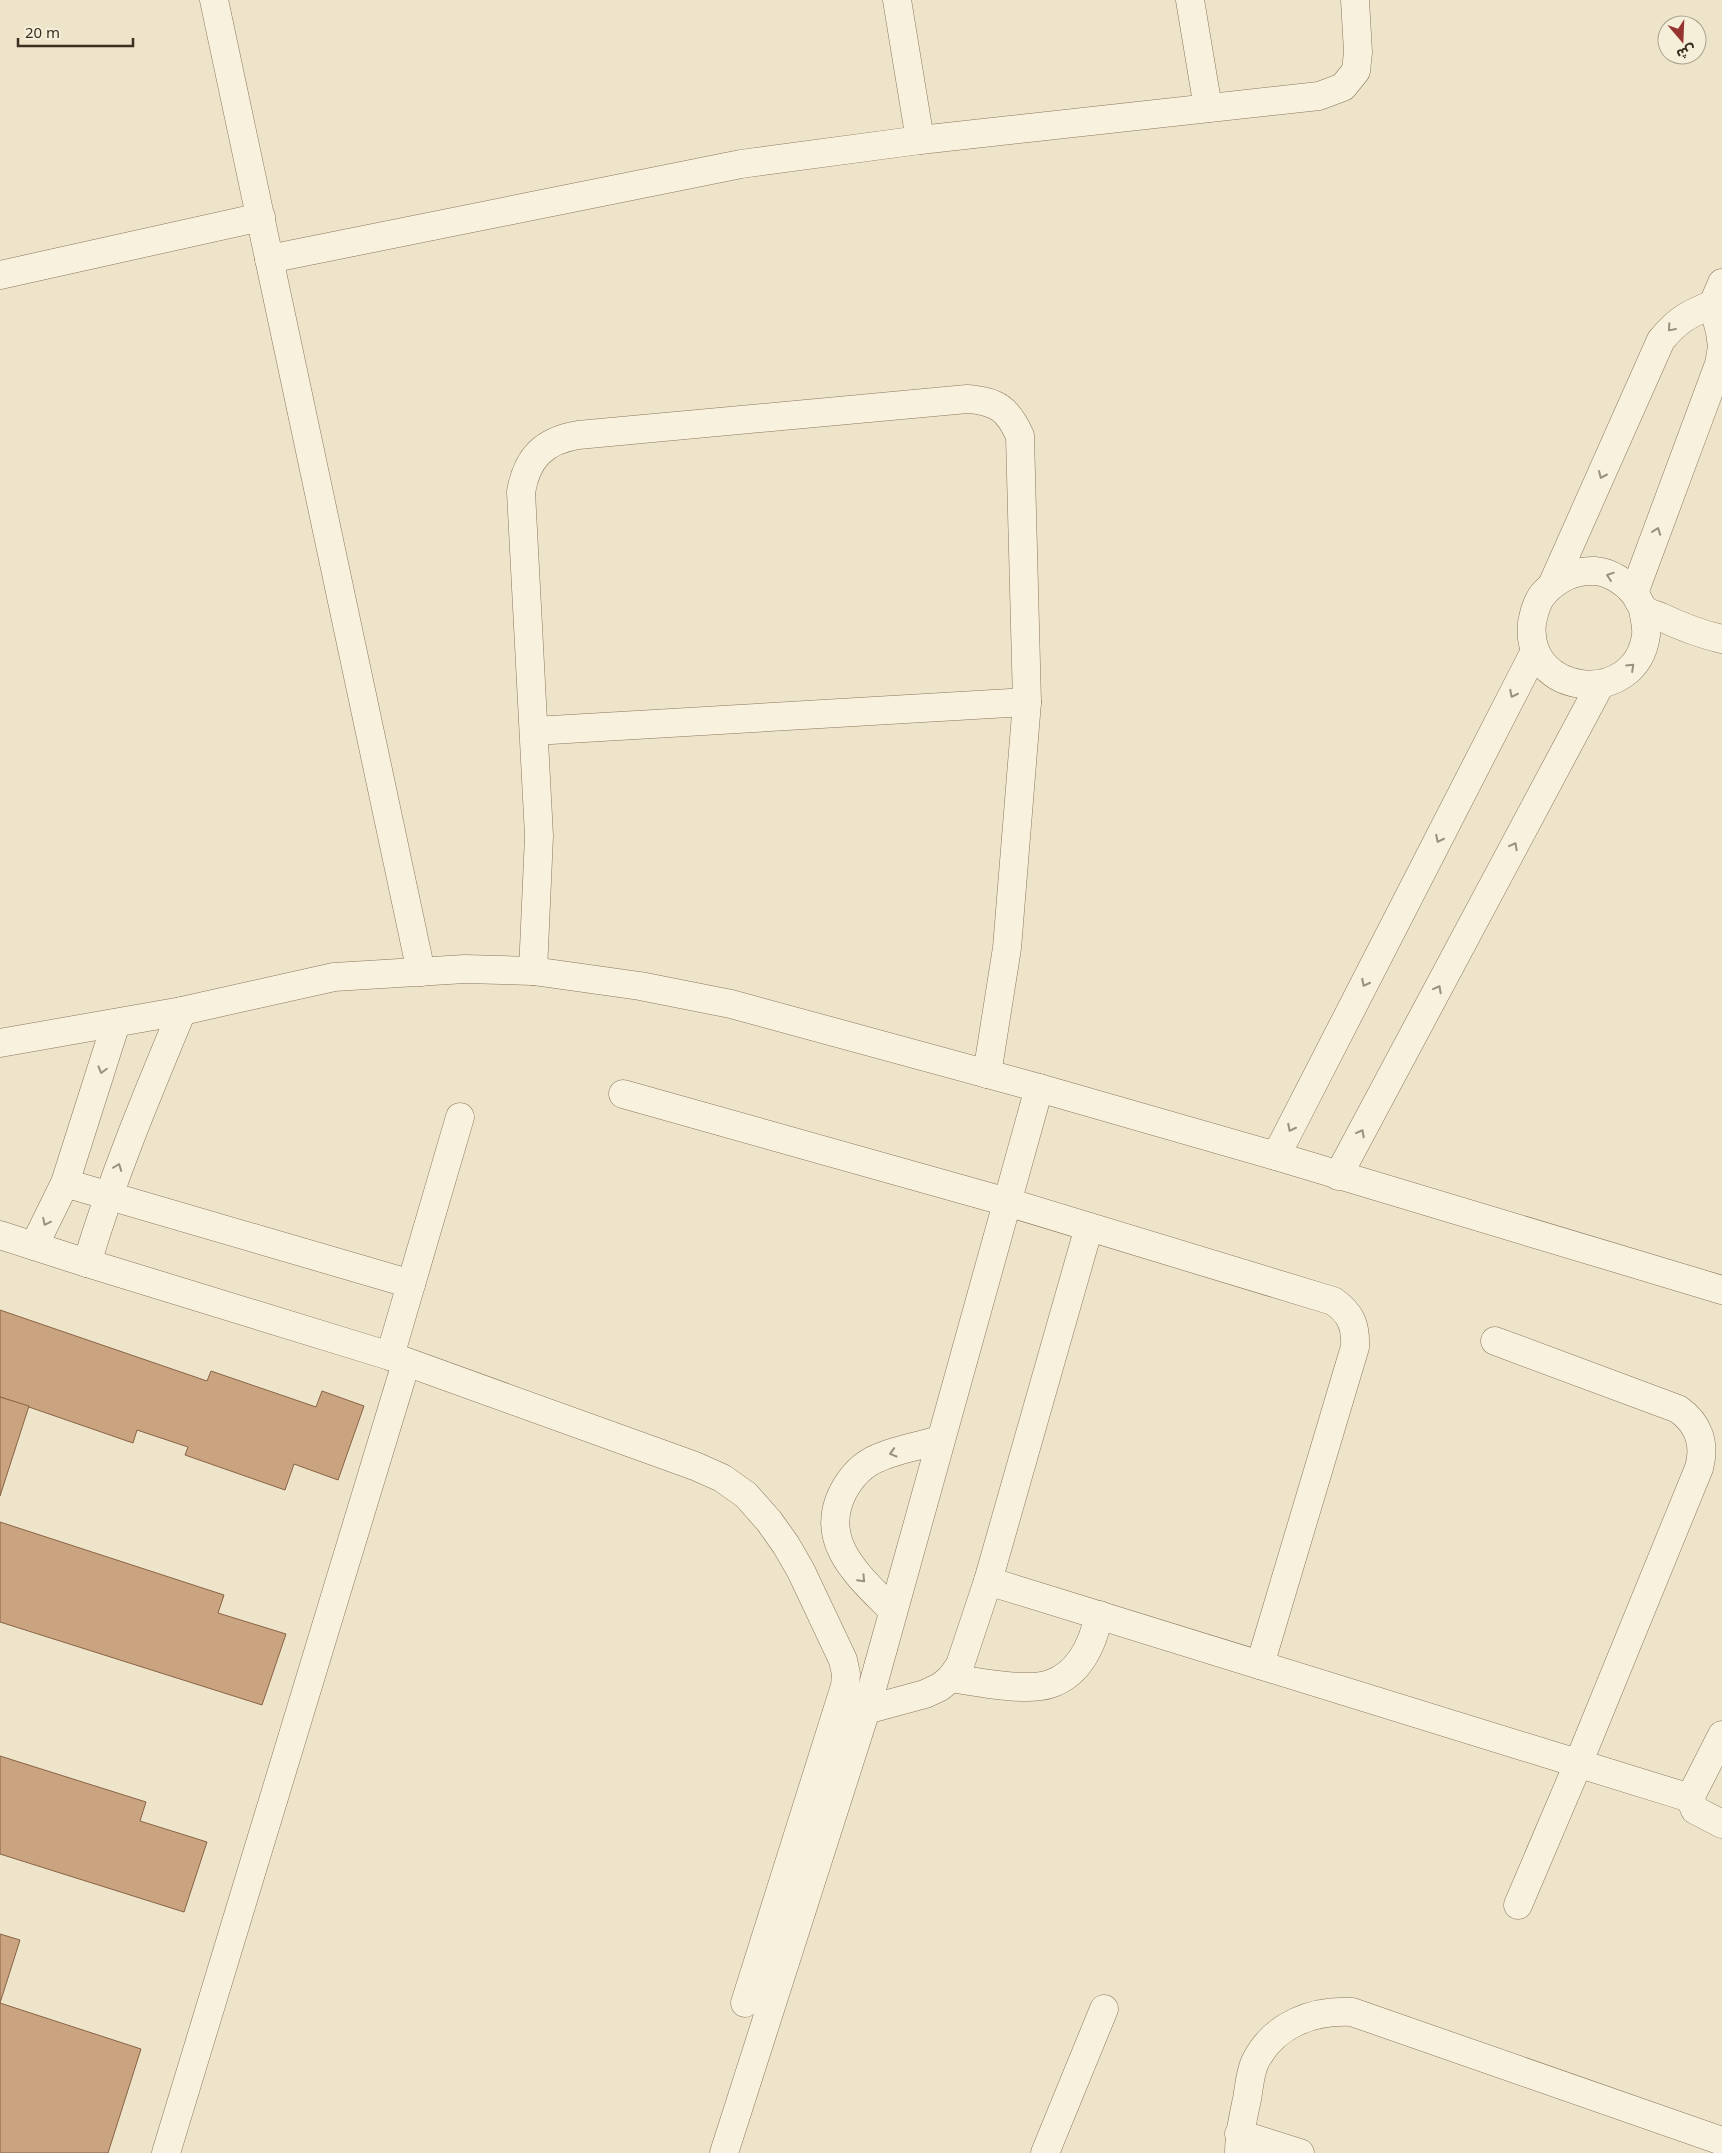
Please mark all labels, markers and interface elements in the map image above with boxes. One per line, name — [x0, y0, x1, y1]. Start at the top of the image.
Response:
scale bar — [18, 15, 132, 47]
north arrow — [1657, 15, 1707, 65]
text: 20 m — [25, 17, 60, 49]
text: ش — [1672, 35, 1700, 69]
one-way arrow — [1668, 323, 1677, 332]
one-way arrow — [1597, 470, 1608, 479]
one-way arrow — [1651, 527, 1661, 536]
one-way arrow — [1606, 572, 1615, 582]
one-way arrow — [1625, 664, 1634, 673]
one-way arrow — [1509, 689, 1519, 698]
one-way arrow — [1435, 834, 1445, 843]
one-way arrow — [1508, 842, 1518, 851]
one-way arrow — [1361, 978, 1371, 987]
one-way arrow — [1432, 986, 1442, 995]
one-way arrow — [98, 1065, 108, 1074]
one-way arrow — [1287, 1123, 1297, 1132]
one-way arrow — [1355, 1129, 1365, 1138]
one-way arrow — [112, 1163, 122, 1172]
one-way arrow — [42, 1217, 52, 1226]
one-way arrow — [889, 1447, 898, 1458]
one-way arrow — [856, 1574, 865, 1583]

